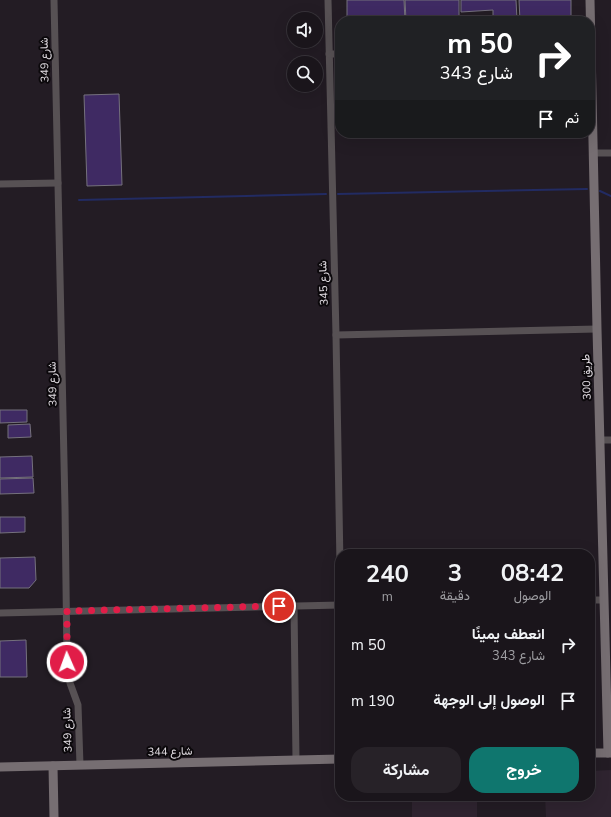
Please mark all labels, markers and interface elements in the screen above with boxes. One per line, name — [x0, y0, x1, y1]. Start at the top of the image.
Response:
map controls — [287, 12, 323, 92]
button: sound — [287, 12, 323, 48]
text: 50 m — [447, 25, 513, 63]
icon: right — [527, 32, 579, 84]
street label: شارع 349 — [37, 37, 52, 83]
button: search — [287, 56, 323, 92]
text: شارع 343 — [440, 61, 513, 85]
icon: arrive — [535, 108, 557, 130]
text: ثم — [565, 108, 579, 128]
street label: شارع 345 — [315, 260, 332, 306]
street label: طريق 300 — [578, 354, 595, 400]
street label: شارع 349 — [45, 361, 60, 407]
text: 3 — [448, 557, 462, 589]
text: 08:42 — [501, 557, 564, 589]
text: 240 — [366, 558, 409, 590]
text: دقيقة — [440, 587, 470, 605]
text: الوصول — [514, 587, 551, 605]
text: m — [382, 588, 393, 606]
pin — [262, 589, 296, 623]
icon: arrive — [268, 595, 290, 617]
text: انعطف يمينًا — [472, 624, 545, 644]
icon: right — [557, 634, 579, 656]
text: 50 m — [351, 635, 386, 655]
position arrow — [46, 641, 88, 683]
text: شارع 343 — [492, 647, 545, 665]
text: الوصول إلى الوجهة — [433, 690, 545, 710]
icon: arrive — [557, 690, 579, 712]
text: 190 m — [351, 691, 395, 711]
street label: شارع 349 — [59, 707, 76, 753]
street label: شارع 344 — [147, 744, 193, 759]
button: مشاركة — [351, 747, 461, 793]
button: خروج — [469, 747, 579, 793]

